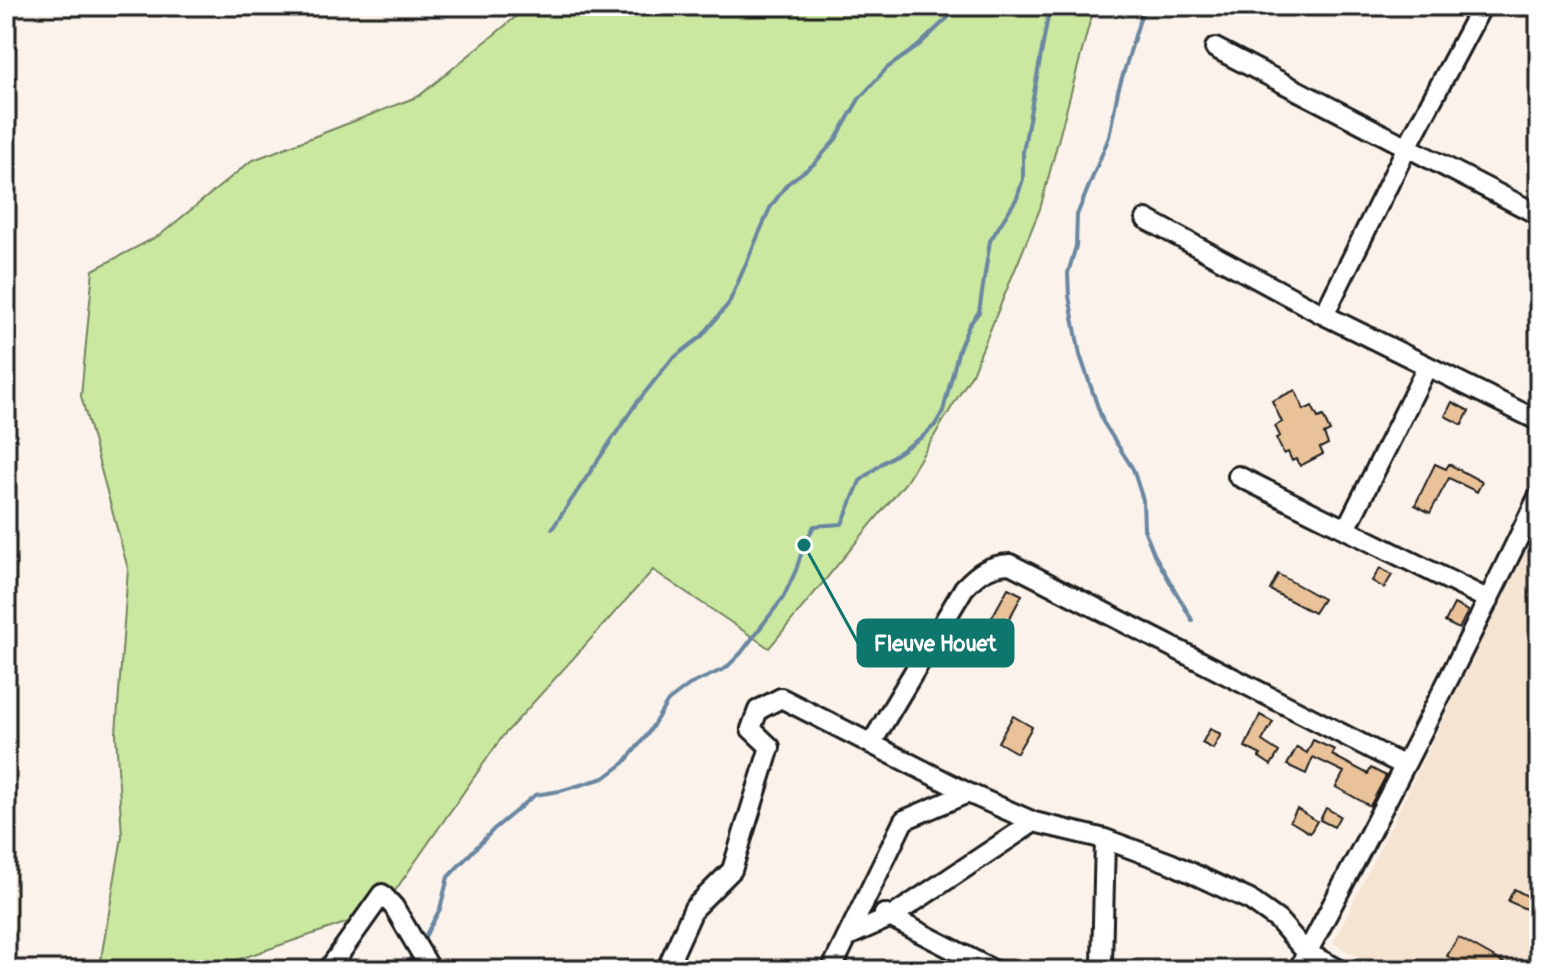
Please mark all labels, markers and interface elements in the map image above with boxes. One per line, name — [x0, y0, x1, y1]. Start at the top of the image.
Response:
callout: Fleuve Houet — [858, 620, 1013, 666]
text: Fleuve Houet — [874, 630, 997, 658]

